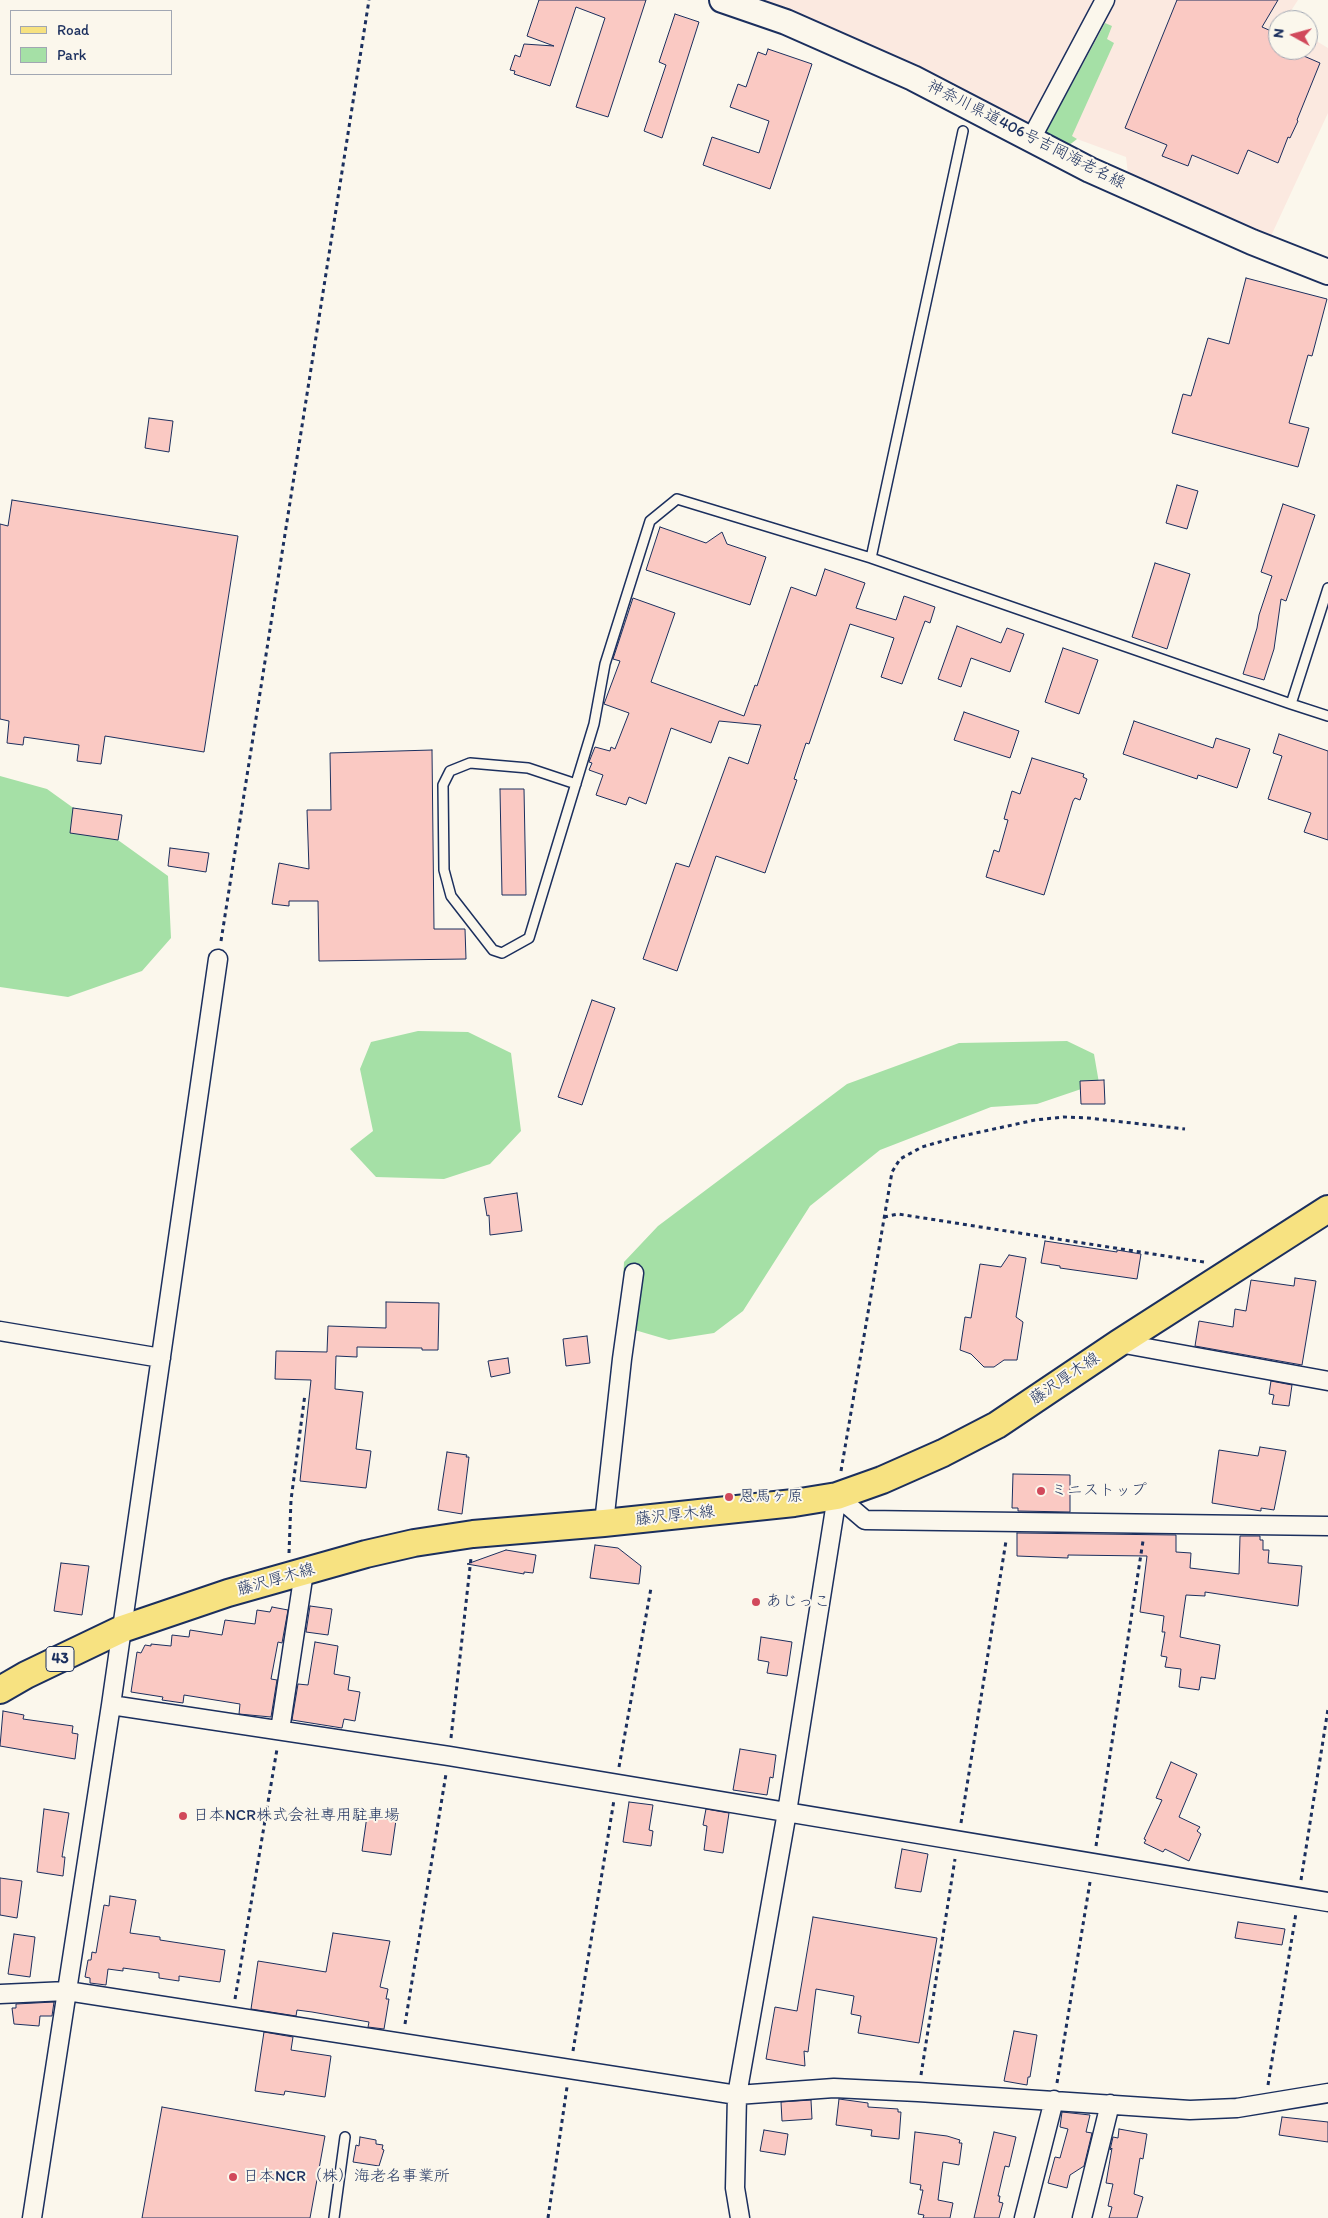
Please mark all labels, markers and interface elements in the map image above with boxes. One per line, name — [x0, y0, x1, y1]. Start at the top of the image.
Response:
legend — [10, 10, 172, 75]
north arrow — [1268, 10, 1318, 60]
text: Road — [57, 21, 89, 39]
text: N — [1270, 28, 1288, 39]
text: Park — [57, 46, 87, 64]
street label: 神奈川県道406号吉岡海老名線 — [924, 77, 1128, 193]
street label: 藤沢厚木線 — [1026, 1349, 1104, 1409]
place label: ミニストップ — [1051, 1481, 1147, 1501]
marker: ミニストップ — [1035, 1485, 1047, 1497]
place label: 恩馬ヶ原 — [739, 1487, 803, 1507]
marker: 恩馬ヶ原 — [723, 1491, 735, 1503]
street label: 藤沢厚木線 — [634, 1502, 716, 1530]
street label: 藤沢厚木線 — [235, 1560, 317, 1600]
place label: あじっこ — [766, 1592, 830, 1612]
marker: あじっこ — [750, 1596, 762, 1608]
road number: 43 — [46, 1646, 74, 1672]
place label: 日本NCR株式会社専用駐車場 — [193, 1806, 400, 1826]
marker: 日本NCR株式会社専用駐車場 — [177, 1810, 189, 1822]
place label: 日本NCR（株）海老名事業所 — [243, 2167, 450, 2187]
marker: 日本NCR（株）海老名事業所 — [227, 2171, 239, 2183]

